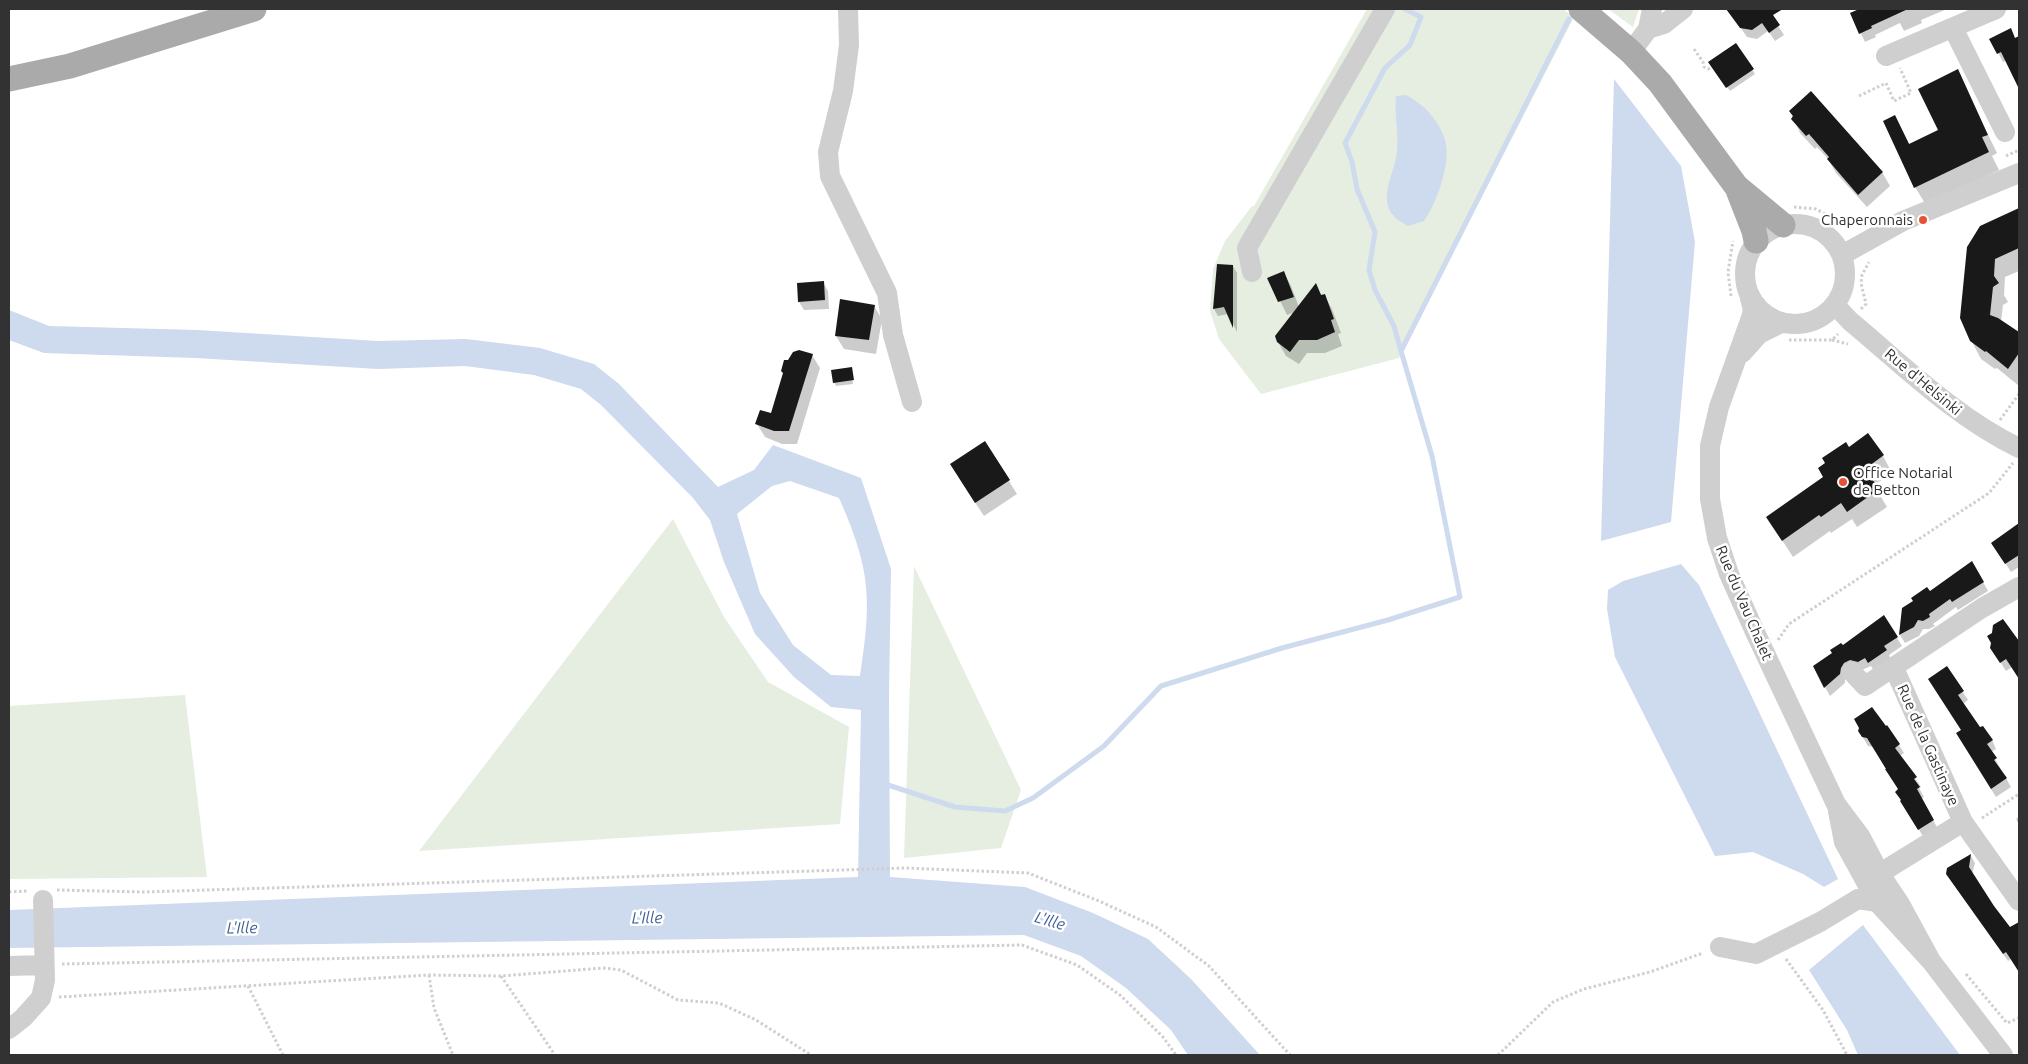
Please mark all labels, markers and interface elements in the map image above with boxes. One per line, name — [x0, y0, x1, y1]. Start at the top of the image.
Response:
place label: Chaperonnais — [1821, 211, 1913, 229]
marker: Chaperonnais — [1917, 214, 1929, 226]
street label: Rue d'Helsinki — [1881, 345, 1965, 419]
place label: Office Notarial de Betton — [1853, 464, 1952, 499]
marker: Office Notarial de Betton — [1837, 476, 1849, 488]
street label: Rue du Vau Chalet — [1712, 543, 1776, 663]
street label: Rue de la Gastinaye — [1893, 682, 1963, 808]
water label: L'Ille — [631, 908, 663, 928]
water label: L'Ille — [1033, 908, 1067, 934]
water label: L'Ille — [226, 918, 258, 938]

